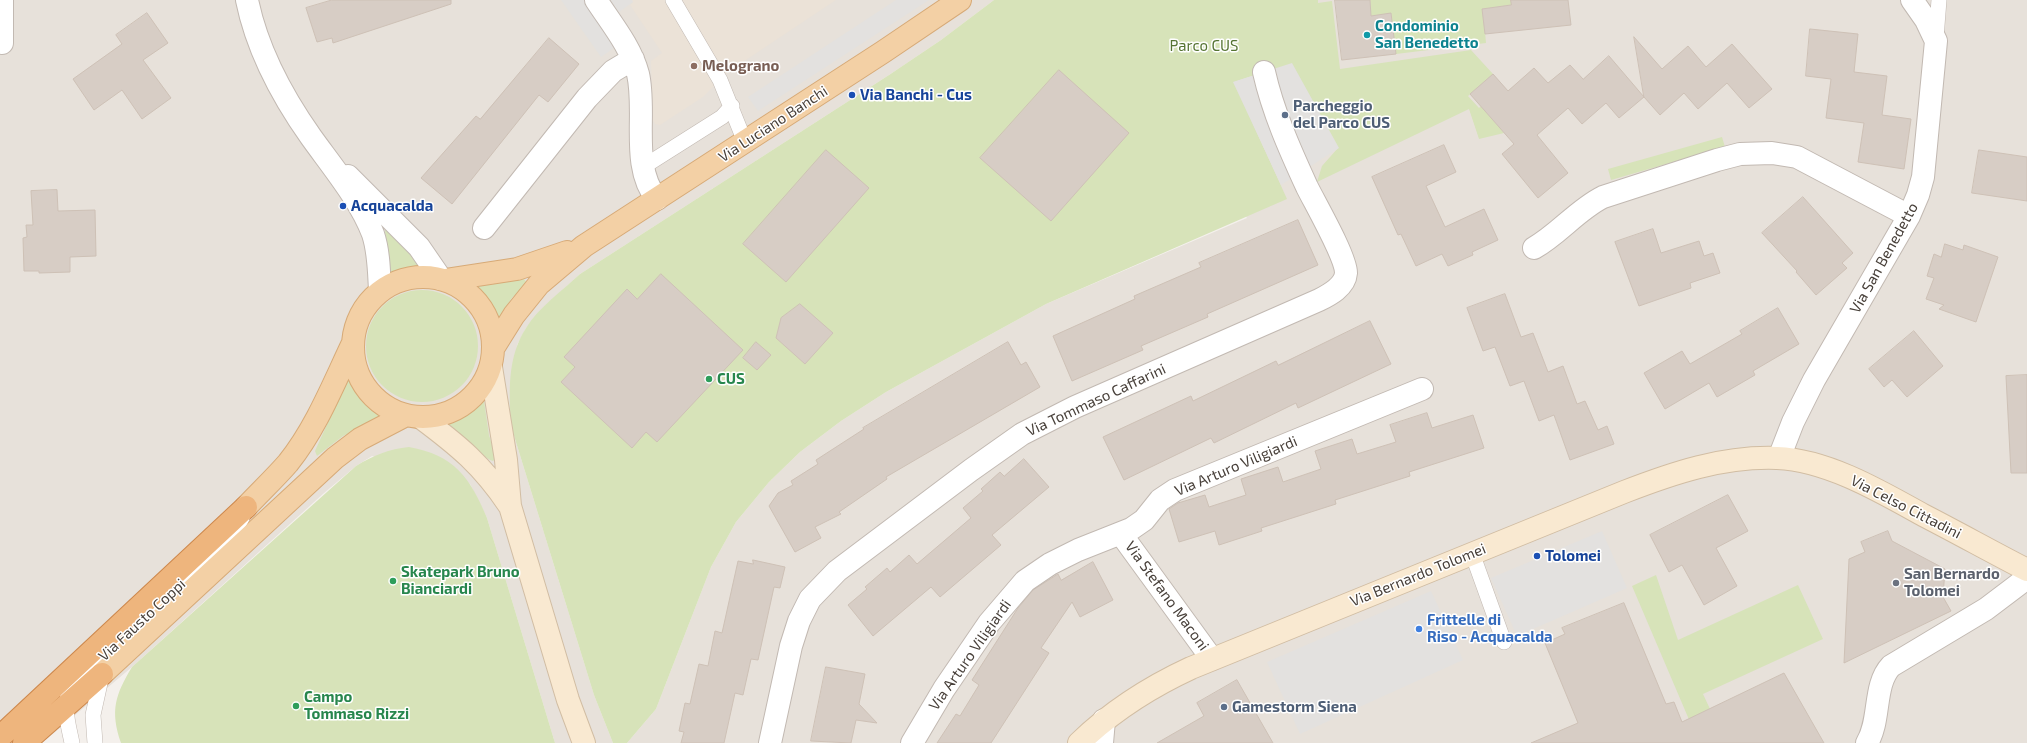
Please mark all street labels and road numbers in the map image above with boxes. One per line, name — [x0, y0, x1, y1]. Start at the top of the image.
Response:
street label: Via Luciano Banchi — [715, 82, 831, 166]
street label: Via San Benedetto — [1846, 199, 1922, 317]
street label: Via Tommaso Caffarini — [1023, 360, 1169, 440]
street label: Via Arturo Viligiardi — [1172, 432, 1300, 500]
street label: Via Celso Cittadini — [1848, 471, 1964, 543]
street label: Via Stefano Maconi — [1121, 538, 1213, 654]
street label: Via Bernardo Tolomei — [1348, 540, 1488, 610]
street label: Via Fausto Coppi — [95, 575, 189, 665]
street label: Via Arturo Viligiardi — [925, 596, 1015, 714]

